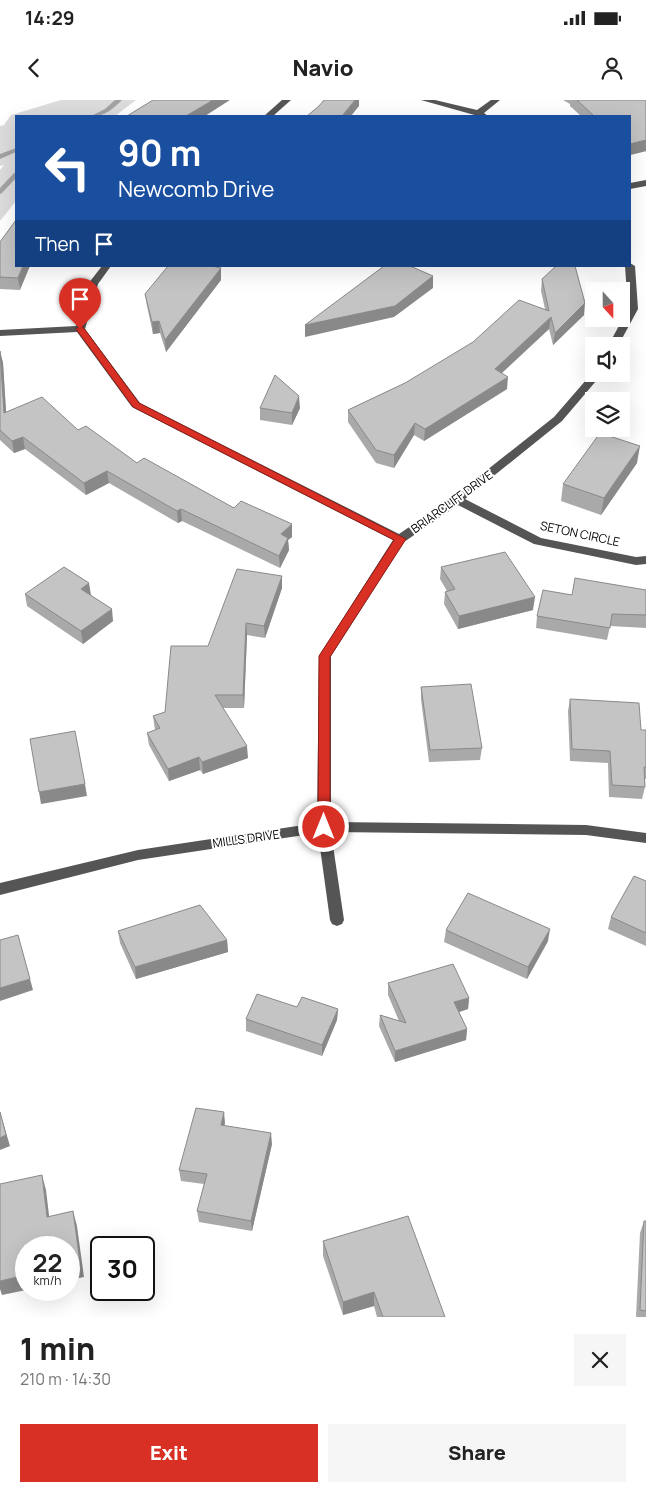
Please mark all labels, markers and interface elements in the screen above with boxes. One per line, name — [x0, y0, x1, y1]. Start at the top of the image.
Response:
text: 14:29 — [25, 5, 75, 31]
text: Navio — [292, 53, 354, 83]
icon: back — [20, 54, 48, 82]
icon: person — [598, 54, 626, 82]
text: 90 m — [118, 129, 201, 177]
icon: left — [35, 135, 100, 200]
text: Newcomb Drive — [118, 174, 274, 204]
icon: arrive — [90, 230, 118, 258]
text: Then — [35, 231, 80, 257]
pin — [59, 278, 101, 329]
north arrow — [585, 282, 630, 328]
map controls — [585, 282, 630, 437]
icon: arrive — [66, 285, 94, 313]
button: sound — [585, 337, 630, 382]
button: layers — [585, 392, 630, 437]
street label: BRIARCLIFF DRIVE — [407, 466, 496, 537]
street label: SETON CIRCLE — [539, 517, 622, 550]
position arrow — [297, 800, 349, 852]
street label: MILLS DRIVE — [211, 825, 281, 852]
speed limit sign: 30 — [90, 1236, 155, 1301]
text: 22 — [33, 1245, 62, 1280]
text: km/h — [34, 1272, 61, 1289]
text: 1 min — [20, 1328, 95, 1369]
button: close — [574, 1334, 626, 1386]
text: 210 m · 14:30 — [20, 1368, 111, 1390]
button: Exit — [20, 1424, 318, 1482]
button: Share — [328, 1424, 626, 1482]

